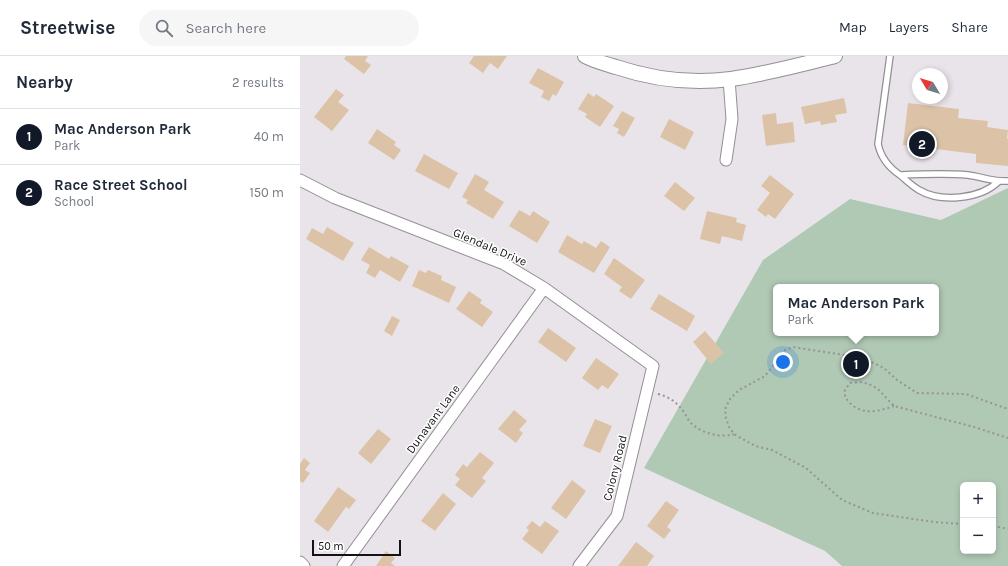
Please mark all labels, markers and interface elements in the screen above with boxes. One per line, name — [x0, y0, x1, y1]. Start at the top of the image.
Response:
search box — [139, 10, 419, 46]
text: Streetwise — [20, 17, 115, 39]
icon: search — [153, 17, 175, 39]
text: Search here — [185, 19, 266, 37]
text: Map — [839, 19, 867, 36]
text: Layers — [889, 19, 929, 36]
text: Share — [951, 19, 988, 36]
north arrow — [912, 68, 948, 104]
text: Nearby — [16, 72, 73, 92]
text: 2 results — [232, 75, 284, 90]
text: Mac Anderson Park — [54, 120, 191, 138]
text: 1 — [27, 129, 31, 144]
text: 40 m — [254, 129, 284, 144]
pin: 2 — [909, 129, 935, 159]
text: Park — [54, 138, 80, 153]
text: Race Street School — [54, 176, 188, 194]
text: 2 — [25, 185, 33, 200]
text: 150 m — [249, 185, 284, 200]
text: School — [54, 194, 94, 209]
street label: Glendale Drive — [451, 225, 529, 269]
popup — [773, 284, 939, 336]
text: Mac Anderson Park — [787, 294, 925, 312]
text: Park — [787, 312, 814, 327]
pin: 1 — [843, 349, 869, 379]
your location — [773, 352, 793, 372]
street label: Dunavant Lane — [403, 382, 463, 456]
street label: Colony Road — [600, 434, 630, 502]
map controls — [960, 482, 996, 554]
button: + — [960, 482, 996, 518]
button: − — [960, 518, 996, 554]
scale bar — [312, 538, 401, 557]
text: 50 m — [318, 540, 344, 553]

